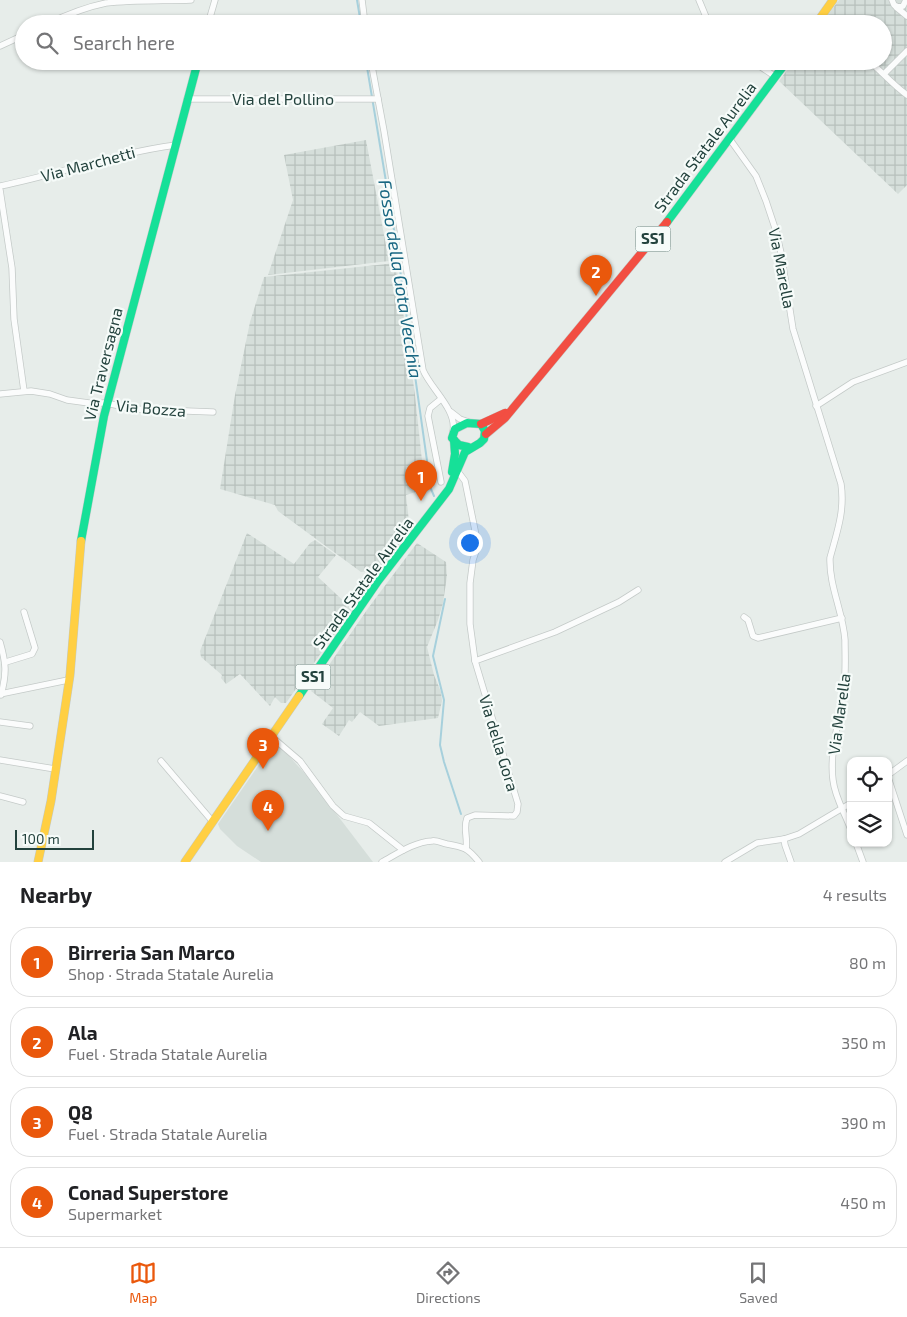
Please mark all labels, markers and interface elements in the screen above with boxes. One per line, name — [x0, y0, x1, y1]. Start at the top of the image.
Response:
search box — [15, 15, 892, 70]
icon: search — [33, 29, 61, 57]
text: Search here — [73, 31, 175, 54]
street label: Strada Statale Aurelia — [649, 78, 760, 216]
street label: Via del Pollino — [232, 89, 334, 108]
street label: Via Marchetti — [39, 142, 137, 185]
water label: Fosso della Gota Vecchia — [374, 178, 428, 380]
road number: SS1 — [636, 226, 670, 252]
street label: Via Marella — [765, 226, 800, 310]
pin: 2 — [580, 255, 612, 296]
street label: Via Traversagna — [79, 305, 126, 422]
street label: Via Bozza — [115, 395, 187, 420]
pin: 1 — [405, 460, 437, 501]
street label: Strada Statale Aurelia — [308, 513, 417, 652]
your location — [457, 530, 483, 556]
road number: SS1 — [296, 664, 330, 690]
street label: Via Marella — [823, 672, 854, 756]
street label: Via della Gora — [476, 692, 523, 793]
pin: 3 — [247, 728, 279, 769]
map controls — [847, 757, 892, 847]
button: locate — [847, 757, 892, 802]
pin: 4 — [252, 790, 284, 831]
button: layers — [847, 802, 892, 847]
scale bar — [15, 827, 94, 850]
text: 100 m — [22, 830, 60, 847]
text: Nearby — [20, 882, 92, 907]
text: 4 results — [823, 885, 887, 904]
text: Birreria San Marco — [68, 941, 235, 964]
text: 1 — [34, 953, 40, 972]
text: 80 m — [849, 953, 886, 972]
text: Shop · Strada Statale Aurelia — [68, 964, 274, 983]
text: Ala — [68, 1021, 97, 1044]
text: 2 — [32, 1033, 42, 1052]
text: 350 m — [841, 1033, 886, 1052]
text: Fuel · Strada Statale Aurelia — [68, 1044, 268, 1063]
text: Q8 — [68, 1101, 93, 1124]
text: 3 — [32, 1113, 42, 1132]
text: 390 m — [841, 1113, 886, 1132]
text: Fuel · Strada Statale Aurelia — [68, 1124, 268, 1143]
text: Conad Superstore — [68, 1181, 228, 1204]
text: 4 — [32, 1193, 42, 1212]
text: 450 m — [840, 1193, 886, 1212]
text: Supermarket — [68, 1204, 162, 1223]
tab: Map — [129, 1259, 157, 1306]
tab: Directions — [416, 1259, 481, 1306]
tab: Saved — [739, 1259, 778, 1306]

